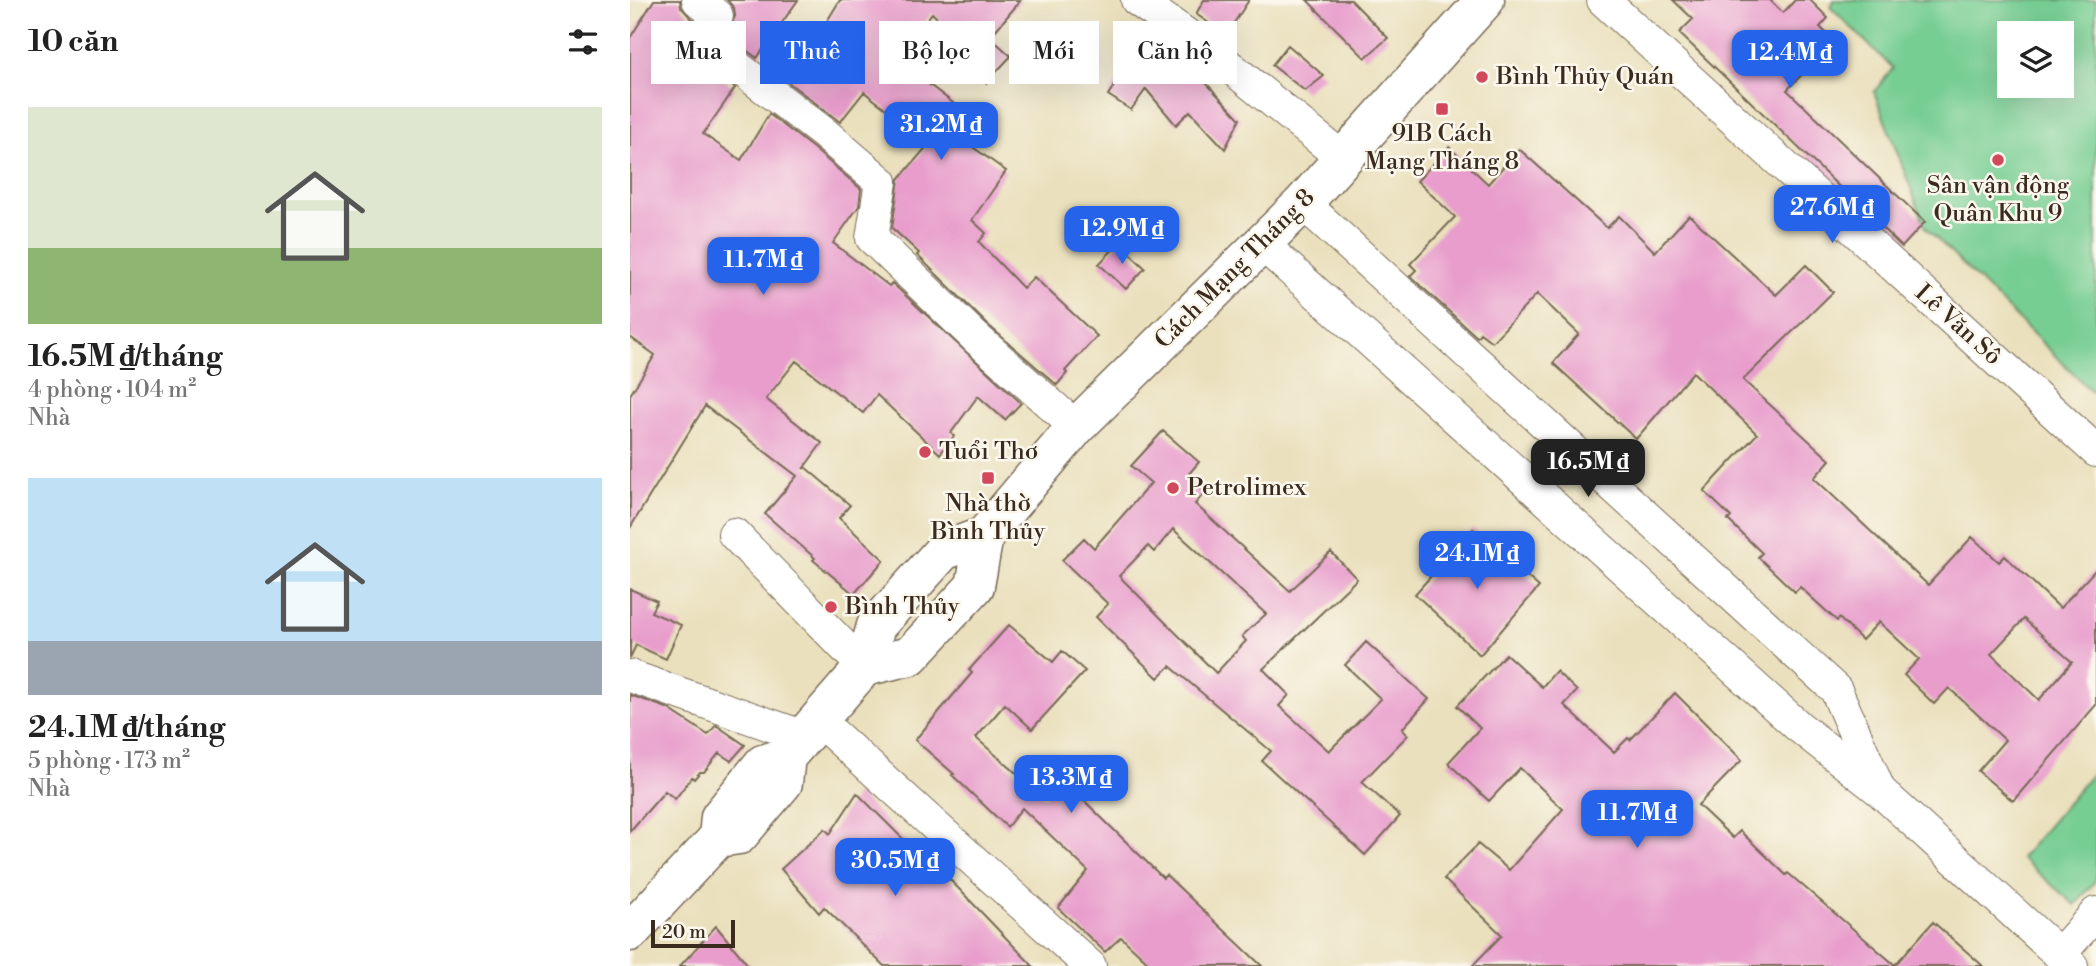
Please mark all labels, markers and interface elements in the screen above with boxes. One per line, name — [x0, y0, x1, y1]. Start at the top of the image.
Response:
chip: Mua — [651, 21, 746, 84]
chip: Thuê — [760, 21, 865, 84]
chip: Bộ lọc — [879, 21, 995, 84]
chip: Mới — [1009, 21, 1099, 84]
chip: Căn hộ — [1113, 21, 1237, 84]
map controls — [1997, 21, 2074, 98]
button: layers — [1997, 21, 2074, 98]
text: 10 căn — [28, 23, 118, 61]
icon: filters — [564, 23, 602, 61]
pin: 12.4M ₫ — [1725, 31, 1855, 90]
text: 12.4M ₫ — [1748, 39, 1832, 67]
place label: Bình Thủy Quán — [1495, 62, 1674, 92]
marker: Bình Thủy Quán — [1474, 69, 1490, 85]
marker: 91B Cách Mạng Tháng 8 — [1434, 101, 1450, 117]
pin: 31.2M ₫ — [876, 102, 1006, 162]
text: 31.2M ₫ — [900, 111, 982, 139]
place label: 91B Cách Mạng Tháng 8 — [1365, 119, 1519, 177]
marker: Sân vận động Quân Khu 9 — [1990, 152, 2006, 168]
icon: home — [252, 153, 378, 279]
place label: Sân vận động Quân Khu 9 — [1927, 171, 2070, 229]
street label: Cách Mạng Tháng 8 — [1149, 183, 1321, 355]
pin: 27.6M ₫ — [1767, 186, 1897, 245]
text: 27.6M ₫ — [1790, 194, 1874, 222]
pin: 12.9M ₫ — [1057, 206, 1187, 266]
text: 12.9M ₫ — [1080, 215, 1164, 243]
pin: 11.7M ₫ — [698, 238, 828, 297]
text: 11.7M ₫ — [723, 246, 803, 274]
street label: Lê Văn Sô — [1908, 278, 2008, 372]
text: 16.5M ₫/tháng — [28, 338, 222, 376]
text: 4 phòng · 104 m² — [28, 376, 196, 404]
text: Nhà — [28, 404, 70, 432]
place label: Tuổi Thơ — [939, 437, 1038, 467]
pin: 16.5M ₫ — [1523, 440, 1653, 499]
marker: Tuổi Thơ — [917, 444, 933, 460]
text: 16.5M ₫ — [1547, 448, 1629, 476]
marker: Nhà thờ Bình Thủy — [980, 470, 996, 486]
place label: Petrolimex — [1187, 473, 1307, 503]
marker: Petrolimex — [1165, 480, 1181, 496]
place label: Nhà thờ Bình Thủy — [930, 489, 1046, 547]
icon: home — [252, 524, 378, 650]
pin: 24.1M ₫ — [1412, 532, 1542, 591]
text: 24.1M ₫ — [1435, 540, 1519, 568]
place label: Bình Thủy — [844, 592, 960, 622]
marker: Bình Thủy — [823, 599, 839, 615]
text: 24.1M ₫/tháng — [28, 709, 225, 747]
text: 5 phòng · 173 m² — [28, 747, 190, 775]
pin: 13.3M ₫ — [1006, 756, 1136, 815]
text: 13.3M ₫ — [1030, 764, 1112, 792]
text: Nhà — [28, 775, 70, 803]
pin: 11.7M ₫ — [1572, 790, 1702, 850]
text: 11.7M ₫ — [1597, 799, 1677, 827]
pin: 30.5M ₫ — [830, 838, 960, 898]
text: 30.5M ₫ — [851, 847, 939, 875]
scale bar — [651, 917, 735, 949]
text: 20 m — [662, 920, 706, 944]

